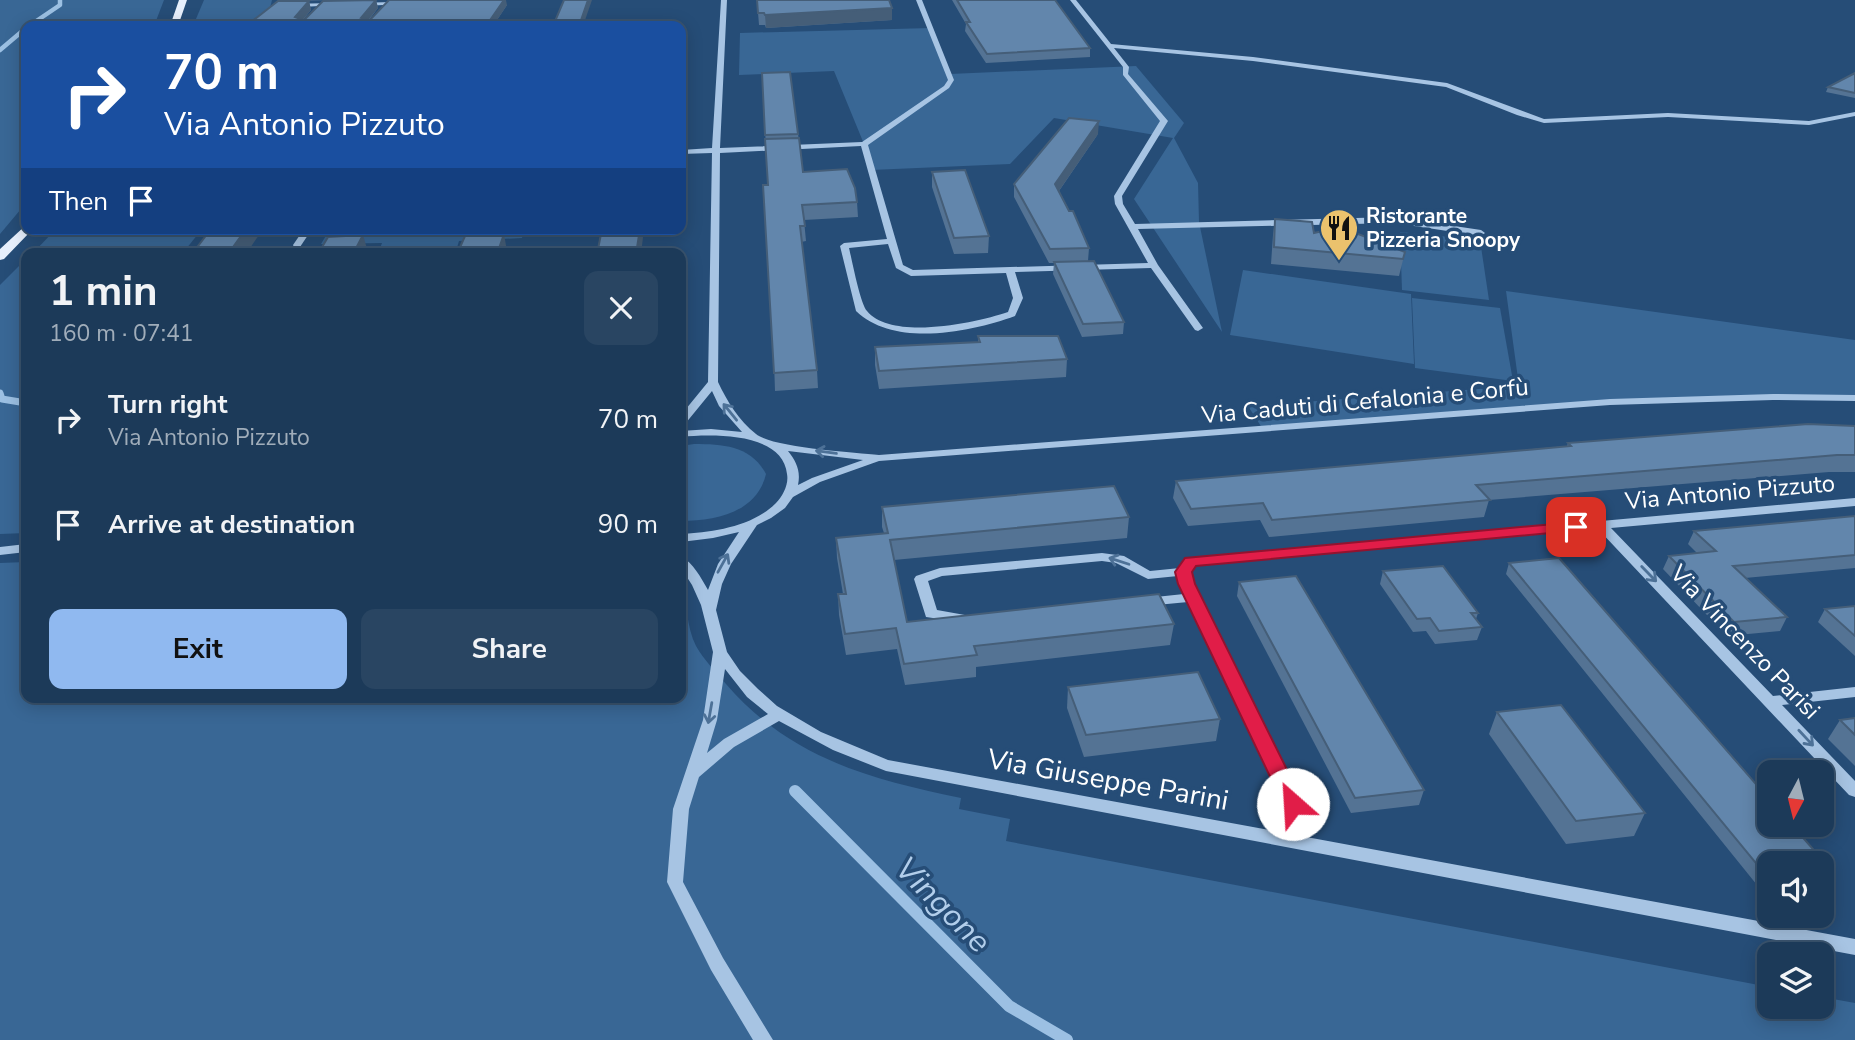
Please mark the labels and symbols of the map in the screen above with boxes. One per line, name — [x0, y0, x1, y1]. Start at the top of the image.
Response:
place label: Ristorante Pizzeria Snoopy — [1366, 202, 1521, 254]
restaurant icon: Ristorante Pizzeria Snoopy — [1318, 207, 1360, 262]
street label: Via Caduti di Cefalonia e Corfù — [1199, 371, 1530, 431]
one-way arrow — [722, 403, 737, 421]
one-way arrow — [815, 445, 838, 458]
street label: Via Antonio Pizzuto — [1623, 467, 1836, 517]
pin — [1546, 497, 1606, 557]
one-way arrow — [716, 554, 730, 574]
one-way arrow — [1109, 554, 1131, 567]
street label: Via Vincenzo Parisi — [1662, 557, 1827, 726]
one-way arrow — [1640, 565, 1657, 582]
one-way arrow — [703, 701, 716, 724]
one-way arrow — [1797, 729, 1814, 746]
street label: Via Giuseppe Parini — [983, 740, 1232, 820]
north arrow — [1757, 760, 1834, 836]
position arrow — [1256, 767, 1330, 841]
water label: Vingone — [886, 848, 1000, 962]

